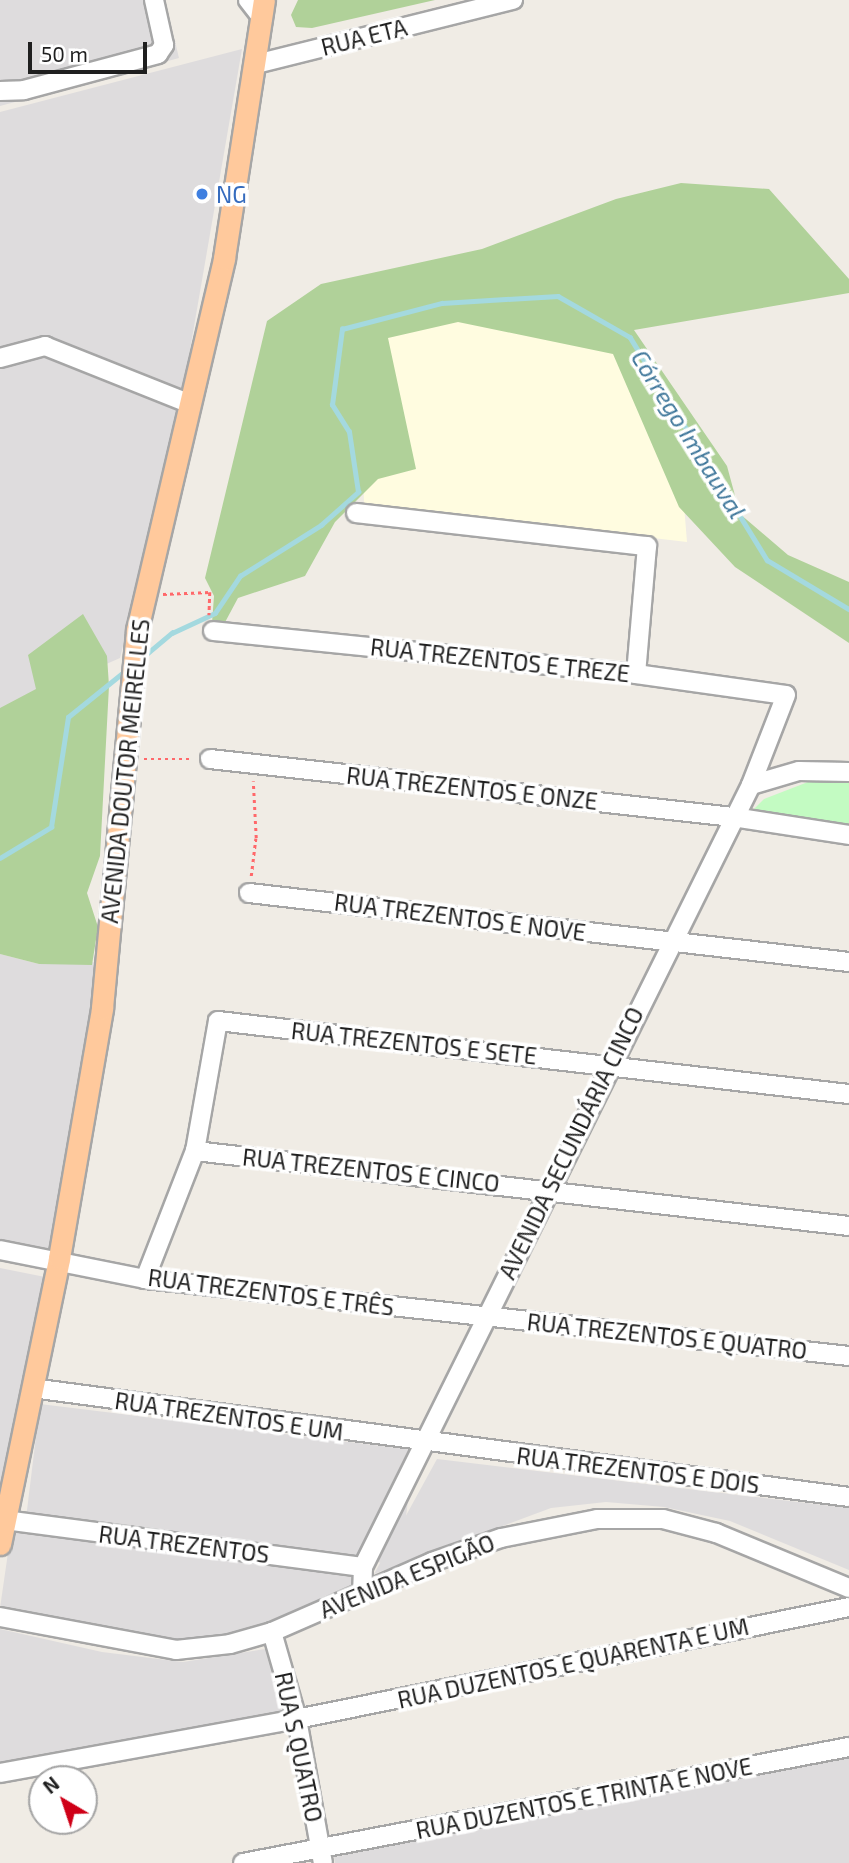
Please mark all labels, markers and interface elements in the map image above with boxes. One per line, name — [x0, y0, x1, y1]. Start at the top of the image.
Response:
street label: RUA ETA — [318, 13, 410, 61]
scale bar — [32, 28, 150, 72]
text: 50 m — [41, 41, 88, 66]
place label: NG — [216, 180, 247, 208]
marker: NG — [194, 186, 210, 202]
water label: Córrego Imbauval — [626, 344, 752, 524]
street label: AVENIDA DOUTOR MEIRELLES — [95, 617, 155, 925]
street label: RUA TREZENTOS E TREZE — [368, 633, 632, 687]
street label: RUA TREZENTOS E ONZE — [345, 761, 599, 815]
street label: RUA TREZENTOS E NOVE — [332, 888, 588, 946]
street label: AVENIDA SECUNDÁRIA CINCO — [493, 1002, 649, 1284]
street label: RUA TREZENTOS E SETE — [289, 1016, 539, 1070]
street label: RUA TREZENTOS E CINCO — [241, 1143, 501, 1197]
street label: RUA TREZENTOS E TRÊS — [146, 1263, 396, 1321]
street label: RUA TREZENTOS E QUATRO — [525, 1308, 809, 1364]
street label: RUA TREZENTOS E UM — [113, 1386, 345, 1446]
street label: RUA TREZENTOS E DOIS — [515, 1441, 761, 1499]
street label: RUA TREZENTOS — [97, 1520, 271, 1568]
street label: AVENIDA ESPIGÃO — [315, 1528, 499, 1624]
street label: RUA DUZENTOS E QUARENTA E UM — [394, 1612, 752, 1714]
street label: RUA S QUATRO — [270, 1669, 328, 1825]
street label: RUA DUZENTOS E TRINTA E NOVE — [413, 1752, 755, 1844]
north arrow — [28, 1765, 98, 1835]
text: N — [38, 1772, 63, 1798]

